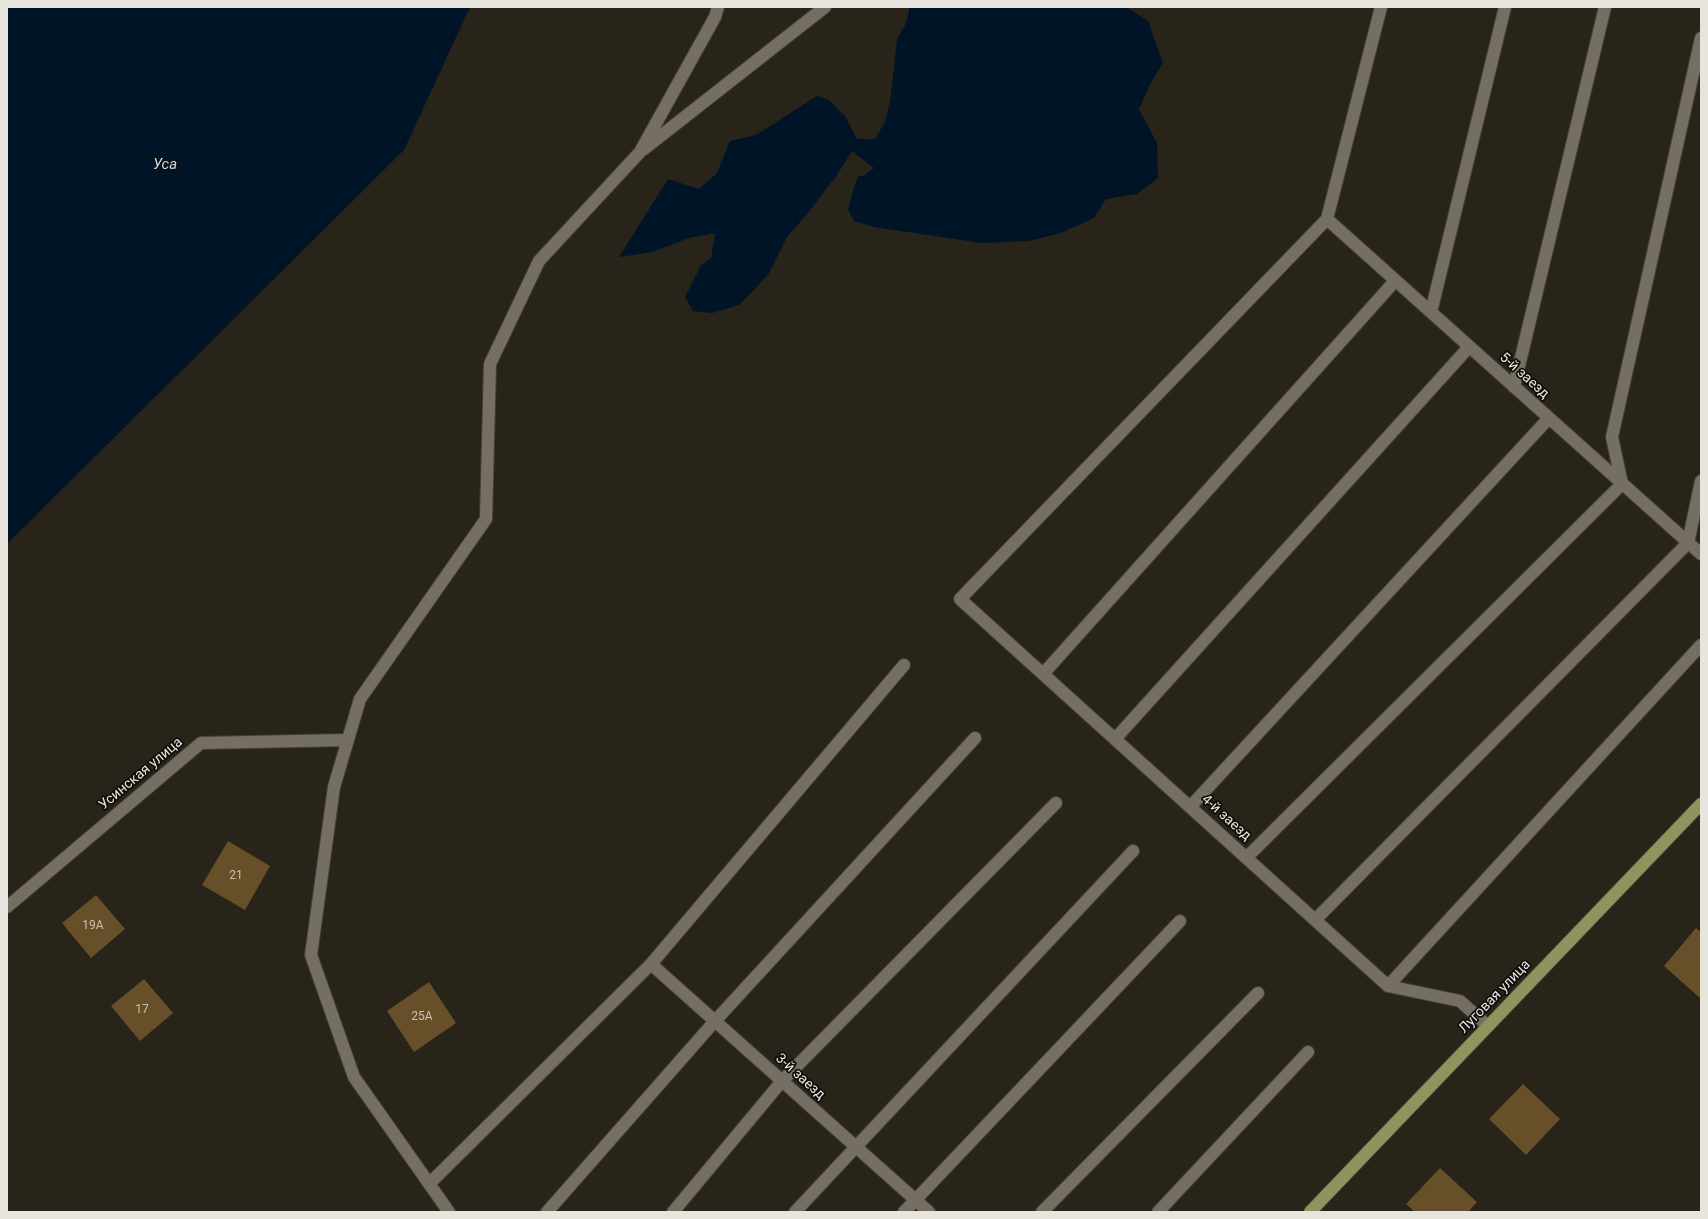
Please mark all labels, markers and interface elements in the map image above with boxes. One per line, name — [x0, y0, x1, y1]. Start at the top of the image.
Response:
water label: Уса — [153, 156, 177, 174]
street label: 5-й заезд — [1496, 349, 1552, 403]
street label: Усинская улица — [96, 734, 186, 814]
street label: 4-й заезд — [1198, 791, 1254, 845]
house number: 21 — [229, 869, 243, 883]
house number: 19А — [82, 919, 104, 933]
street label: Луговая улица — [1456, 957, 1534, 1037]
house number: 17 — [135, 1003, 149, 1017]
house number: 25А — [411, 1010, 433, 1024]
street label: 3-й заезд — [772, 1050, 828, 1104]

